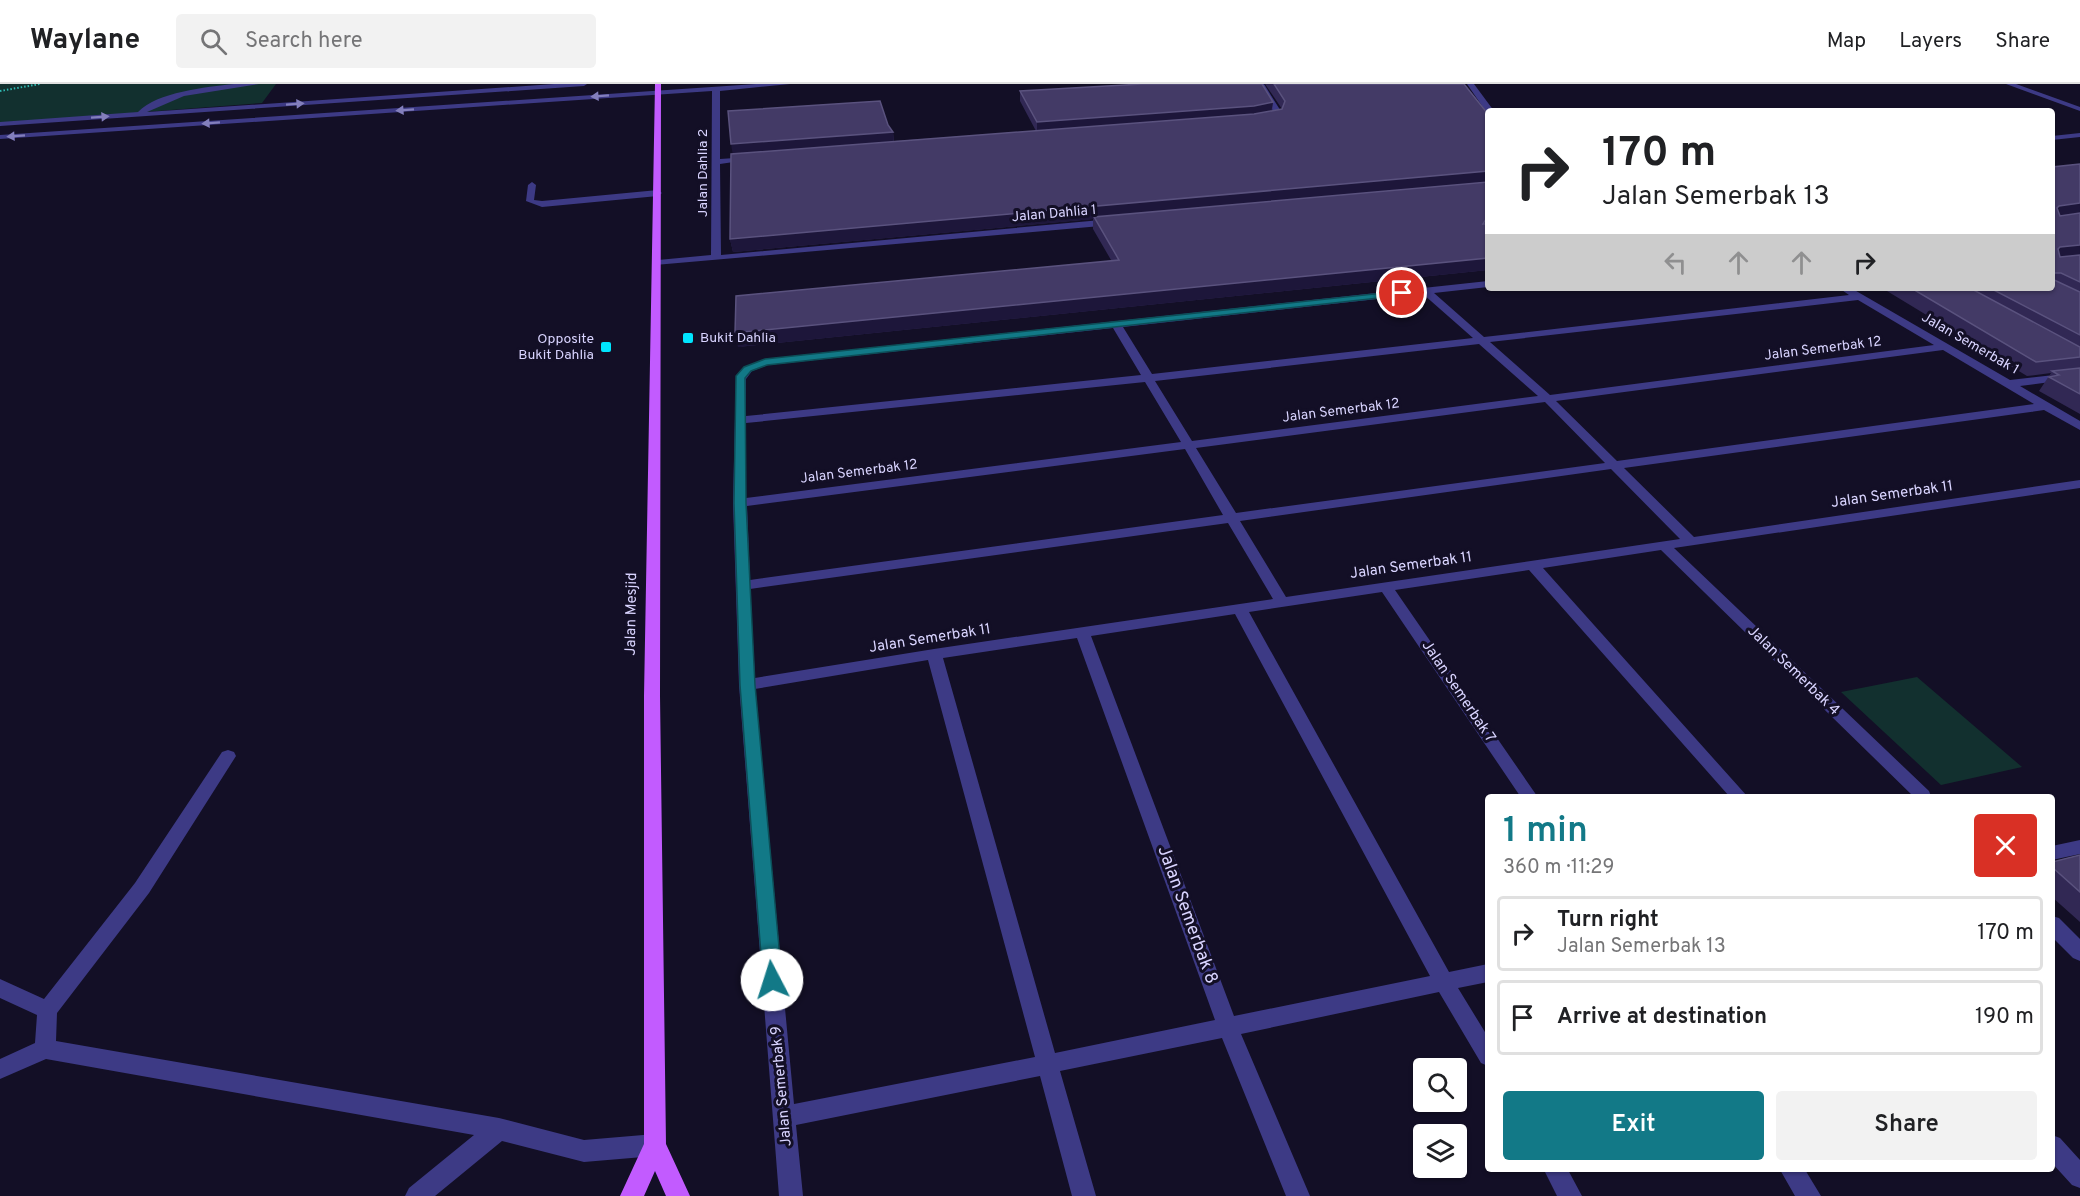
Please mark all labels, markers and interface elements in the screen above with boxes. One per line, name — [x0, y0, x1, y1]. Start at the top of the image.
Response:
search box — [176, 14, 596, 68]
text: Waylane — [30, 23, 140, 59]
icon: search — [197, 25, 230, 58]
text: Search here — [245, 28, 363, 55]
text: Map — [1827, 28, 1866, 55]
text: Layers — [1899, 28, 1962, 55]
text: Share — [1995, 28, 2050, 55]
one-way arrow — [590, 92, 609, 101]
one-way arrow — [285, 99, 304, 109]
one-way arrow — [396, 105, 415, 114]
one-way arrow — [91, 112, 110, 122]
one-way arrow — [201, 118, 220, 127]
text: 170 m — [1602, 128, 1716, 181]
street label: Jalan Dahlia 2 — [695, 129, 712, 217]
one-way arrow — [7, 131, 26, 141]
icon: right — [1503, 132, 1581, 210]
text: Jalan Semerbak 13 — [1602, 180, 1830, 214]
street label: Jalan Dahlia 1 — [1011, 202, 1097, 226]
icon: left — [1659, 246, 1692, 279]
icon: ahead — [1722, 246, 1755, 279]
icon: ahead — [1785, 246, 1818, 279]
icon: right — [1848, 246, 1881, 279]
pin — [1376, 267, 1427, 318]
icon: arrive — [1385, 276, 1418, 309]
street label: Jalan Semerbak 1 — [1918, 309, 2022, 379]
place label: Bukit Dahlia — [700, 330, 776, 347]
place label: Opposite Bukit Dahlia — [518, 331, 594, 364]
marker: Bukit Dahlia — [681, 331, 695, 345]
street label: Jalan Semerbak 12 — [1763, 333, 1883, 365]
marker: Opposite Bukit Dahlia — [599, 340, 613, 354]
street label: Jalan Semerbak 12 — [1281, 395, 1401, 427]
street label: Jalan Semerbak 12 — [799, 456, 919, 488]
street label: Jalan Semerbak 11 — [1830, 477, 1954, 513]
street label: Jalan Semerbak 11 — [1349, 548, 1473, 584]
street label: Jalan Mesjid — [622, 572, 642, 656]
street label: Jalan Semerbak 11 — [868, 620, 992, 658]
street label: Jalan Semerbak 4 — [1743, 622, 1843, 720]
street label: Jalan Semerbak 7 — [1417, 637, 1499, 747]
text: 1 min — [1503, 809, 1588, 855]
button: close — [1974, 814, 2037, 877]
street label: Jalan Semerbak 8 — [1151, 843, 1223, 987]
text: 360 m · 11:29 — [1503, 855, 1614, 881]
text: Turn right — [1557, 907, 1659, 934]
icon: right — [1506, 917, 1539, 950]
text: 170 m — [1977, 920, 2034, 947]
text: Jalan Semerbak 13 — [1557, 934, 1726, 960]
position arrow — [740, 948, 804, 1012]
icon: arrive — [1506, 1001, 1539, 1034]
text: Arrive at destination — [1557, 1004, 1767, 1031]
text: 190 m — [1975, 1004, 2034, 1031]
street label: Jalan Semerbak 9 — [767, 1025, 797, 1147]
map controls — [1413, 1058, 1467, 1178]
button: search — [1413, 1058, 1467, 1112]
button: Exit — [1503, 1091, 1764, 1160]
button: Share — [1776, 1091, 2037, 1160]
button: layers — [1413, 1124, 1467, 1178]

